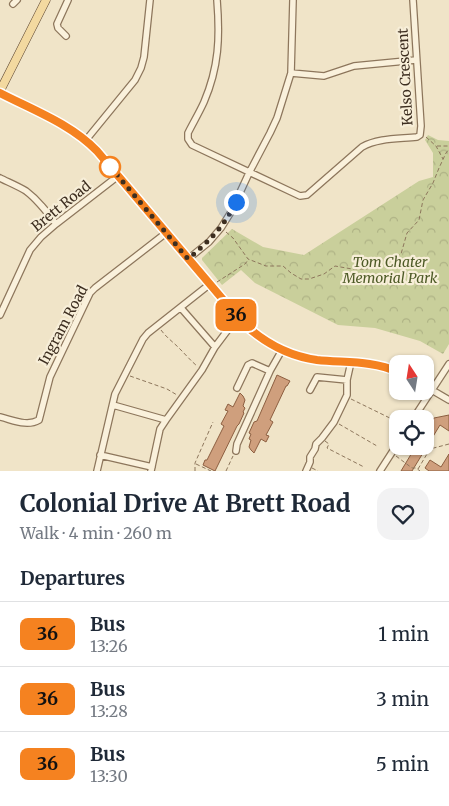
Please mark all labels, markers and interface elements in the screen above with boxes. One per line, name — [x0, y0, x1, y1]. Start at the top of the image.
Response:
street label: Kelso Crescent — [393, 27, 417, 126]
unlabelled marker — [99, 156, 121, 178]
street label: Brett Road — [28, 176, 95, 235]
your location — [224, 190, 249, 215]
park label: Tom Chater Memorial Park — [342, 253, 438, 287]
street label: Ingram Road — [34, 282, 92, 368]
line badge: 36 — [214, 299, 258, 331]
text: 36 — [225, 303, 247, 326]
north arrow — [389, 355, 434, 400]
map controls — [389, 355, 434, 455]
button: locate — [389, 410, 434, 455]
text: Colonial Drive At Brett Road — [20, 488, 351, 519]
button: heart — [377, 488, 429, 540]
text: Walk · 4 min · 260 m — [20, 523, 172, 543]
text: Departures — [20, 566, 125, 590]
text: Bus — [90, 612, 125, 636]
text: 36 — [37, 622, 58, 645]
text: 1 min — [378, 622, 429, 646]
text: 13:26 — [90, 636, 128, 656]
text: Bus — [90, 677, 125, 701]
text: 36 — [37, 687, 58, 710]
text: 3 min — [376, 687, 429, 711]
text: 13:28 — [90, 701, 128, 721]
text: Bus — [90, 742, 125, 766]
text: 36 — [37, 752, 58, 775]
text: 5 min — [376, 752, 429, 776]
text: 13:30 — [90, 766, 128, 786]

